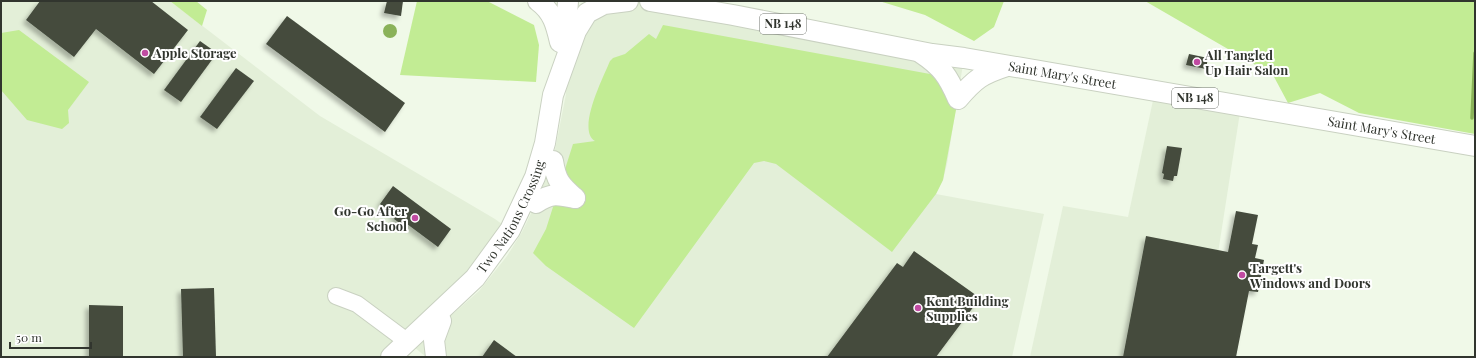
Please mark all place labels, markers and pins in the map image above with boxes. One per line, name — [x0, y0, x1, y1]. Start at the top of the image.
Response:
place label: Apple Storage — [152, 44, 237, 61]
place label: All Tangled Up Hair Salon — [1204, 46, 1288, 78]
marker: Apple Storage — [140, 48, 150, 58]
marker: All Tangled Up Hair Salon — [1192, 57, 1202, 67]
place label: Go-Go After School — [334, 202, 407, 234]
marker: Go-Go After School — [410, 213, 420, 223]
place label: Targett's Windows and Doors — [1249, 259, 1371, 291]
marker: Targett's Windows and Doors — [1237, 270, 1247, 280]
place label: Kent Building Supplies — [926, 292, 1009, 324]
marker: Kent Building Supplies — [913, 303, 923, 313]

